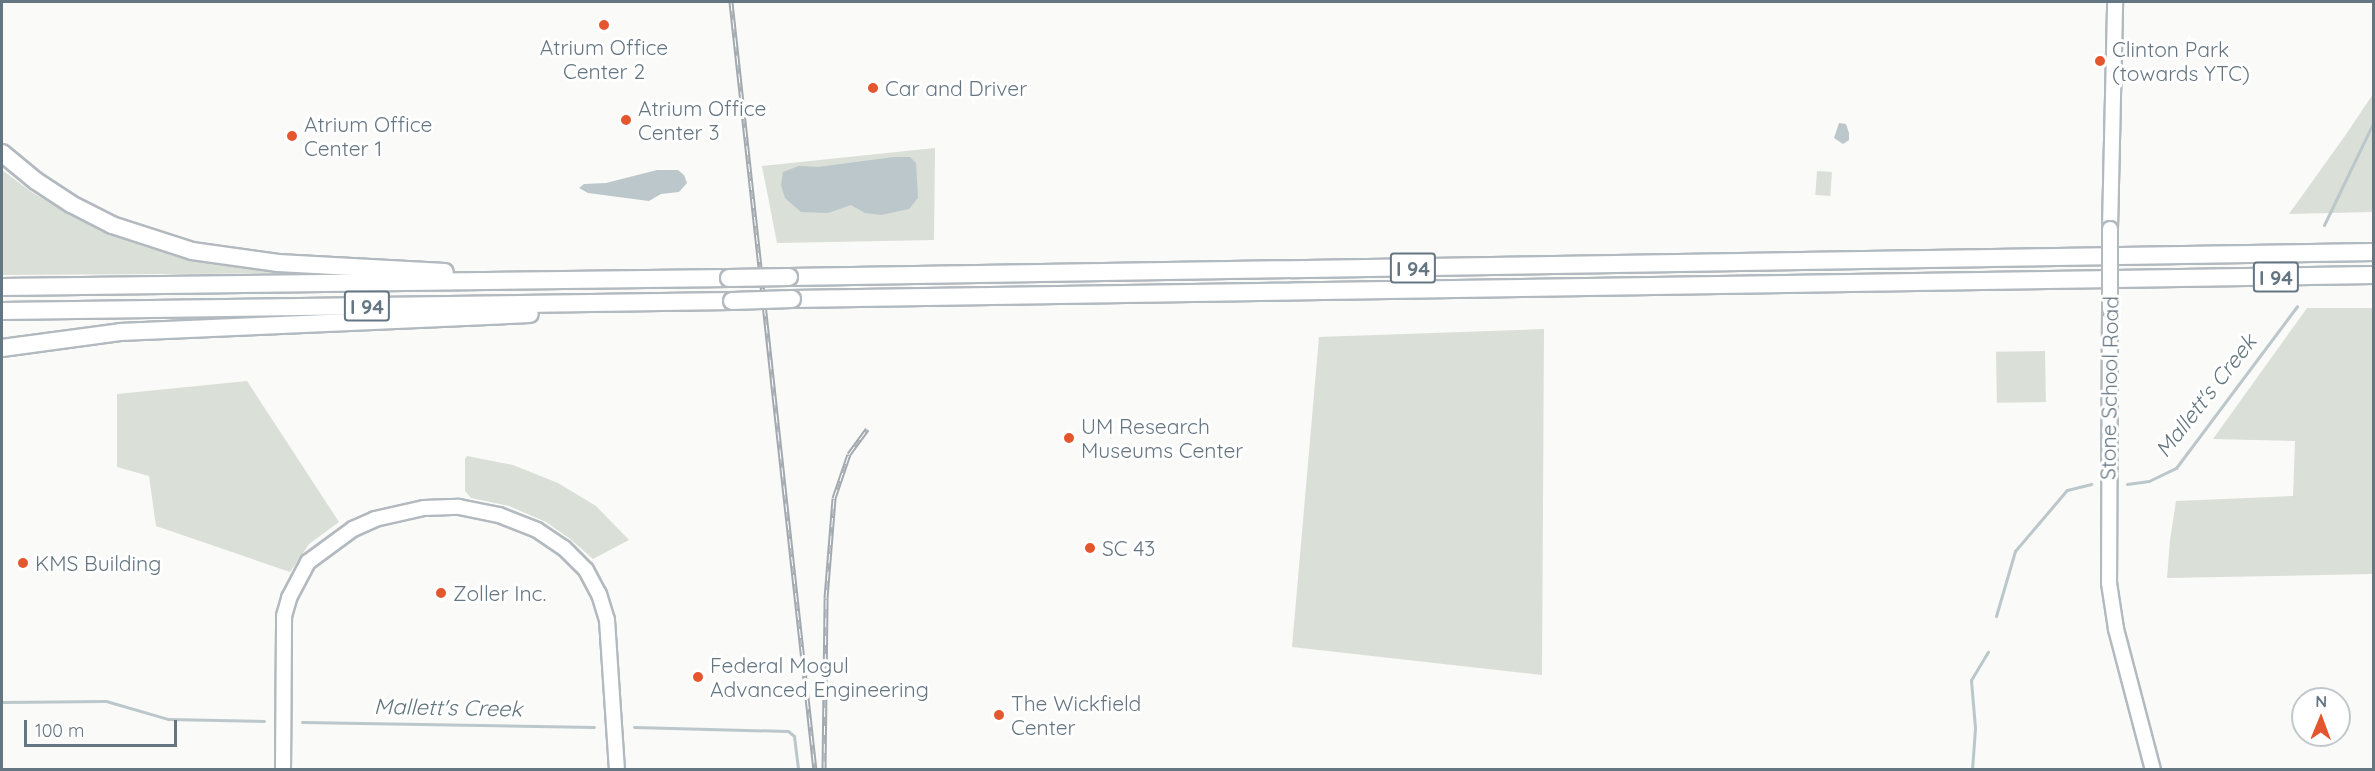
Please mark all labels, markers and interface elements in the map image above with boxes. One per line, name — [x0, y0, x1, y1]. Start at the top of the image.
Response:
marker: Atrium Office Center 2 — [597, 18, 611, 32]
place label: Atrium Office Center 2 — [540, 34, 668, 84]
place label: Clinton Park (towards YTC) — [2112, 36, 2250, 86]
marker: Clinton Park (towards YTC) — [2093, 54, 2107, 68]
place label: Car and Driver — [885, 75, 1027, 101]
marker: Car and Driver — [866, 81, 880, 95]
place label: Atrium Office Center 3 — [638, 95, 766, 145]
place label: Atrium Office Center 1 — [304, 111, 432, 161]
marker: Atrium Office Center 3 — [619, 113, 633, 127]
marker: Atrium Office Center 1 — [285, 129, 299, 143]
road number: I 94 — [1389, 251, 1437, 285]
road number: I 94 — [2252, 260, 2300, 294]
road number: I 94 — [343, 289, 391, 323]
street label: Stone School Road — [2095, 296, 2123, 480]
water label: Mallett's Creek — [2150, 329, 2262, 463]
place label: UM Research Museums Center — [1081, 413, 1243, 463]
marker: UM Research Museums Center — [1062, 431, 1076, 445]
place label: SC 43 — [1102, 535, 1155, 561]
marker: SC 43 — [1083, 541, 1097, 555]
place label: KMS Building — [35, 550, 161, 576]
marker: KMS Building — [16, 556, 30, 570]
place label: Zoller Inc. — [453, 580, 546, 606]
marker: Zoller Inc. — [434, 586, 448, 600]
place label: Federal Mogul Advanced Engineering — [710, 652, 929, 702]
marker: Federal Mogul Advanced Engineering — [691, 670, 705, 684]
north arrow — [2291, 687, 2351, 747]
place label: The Wickfield Center — [1011, 690, 1141, 740]
text: N — [2315, 691, 2327, 711]
water label: Mallett's Creek — [374, 694, 522, 722]
scale bar — [27, 708, 180, 746]
marker: The Wickfield Center — [992, 708, 1006, 722]
text: 100 m — [35, 719, 84, 742]

